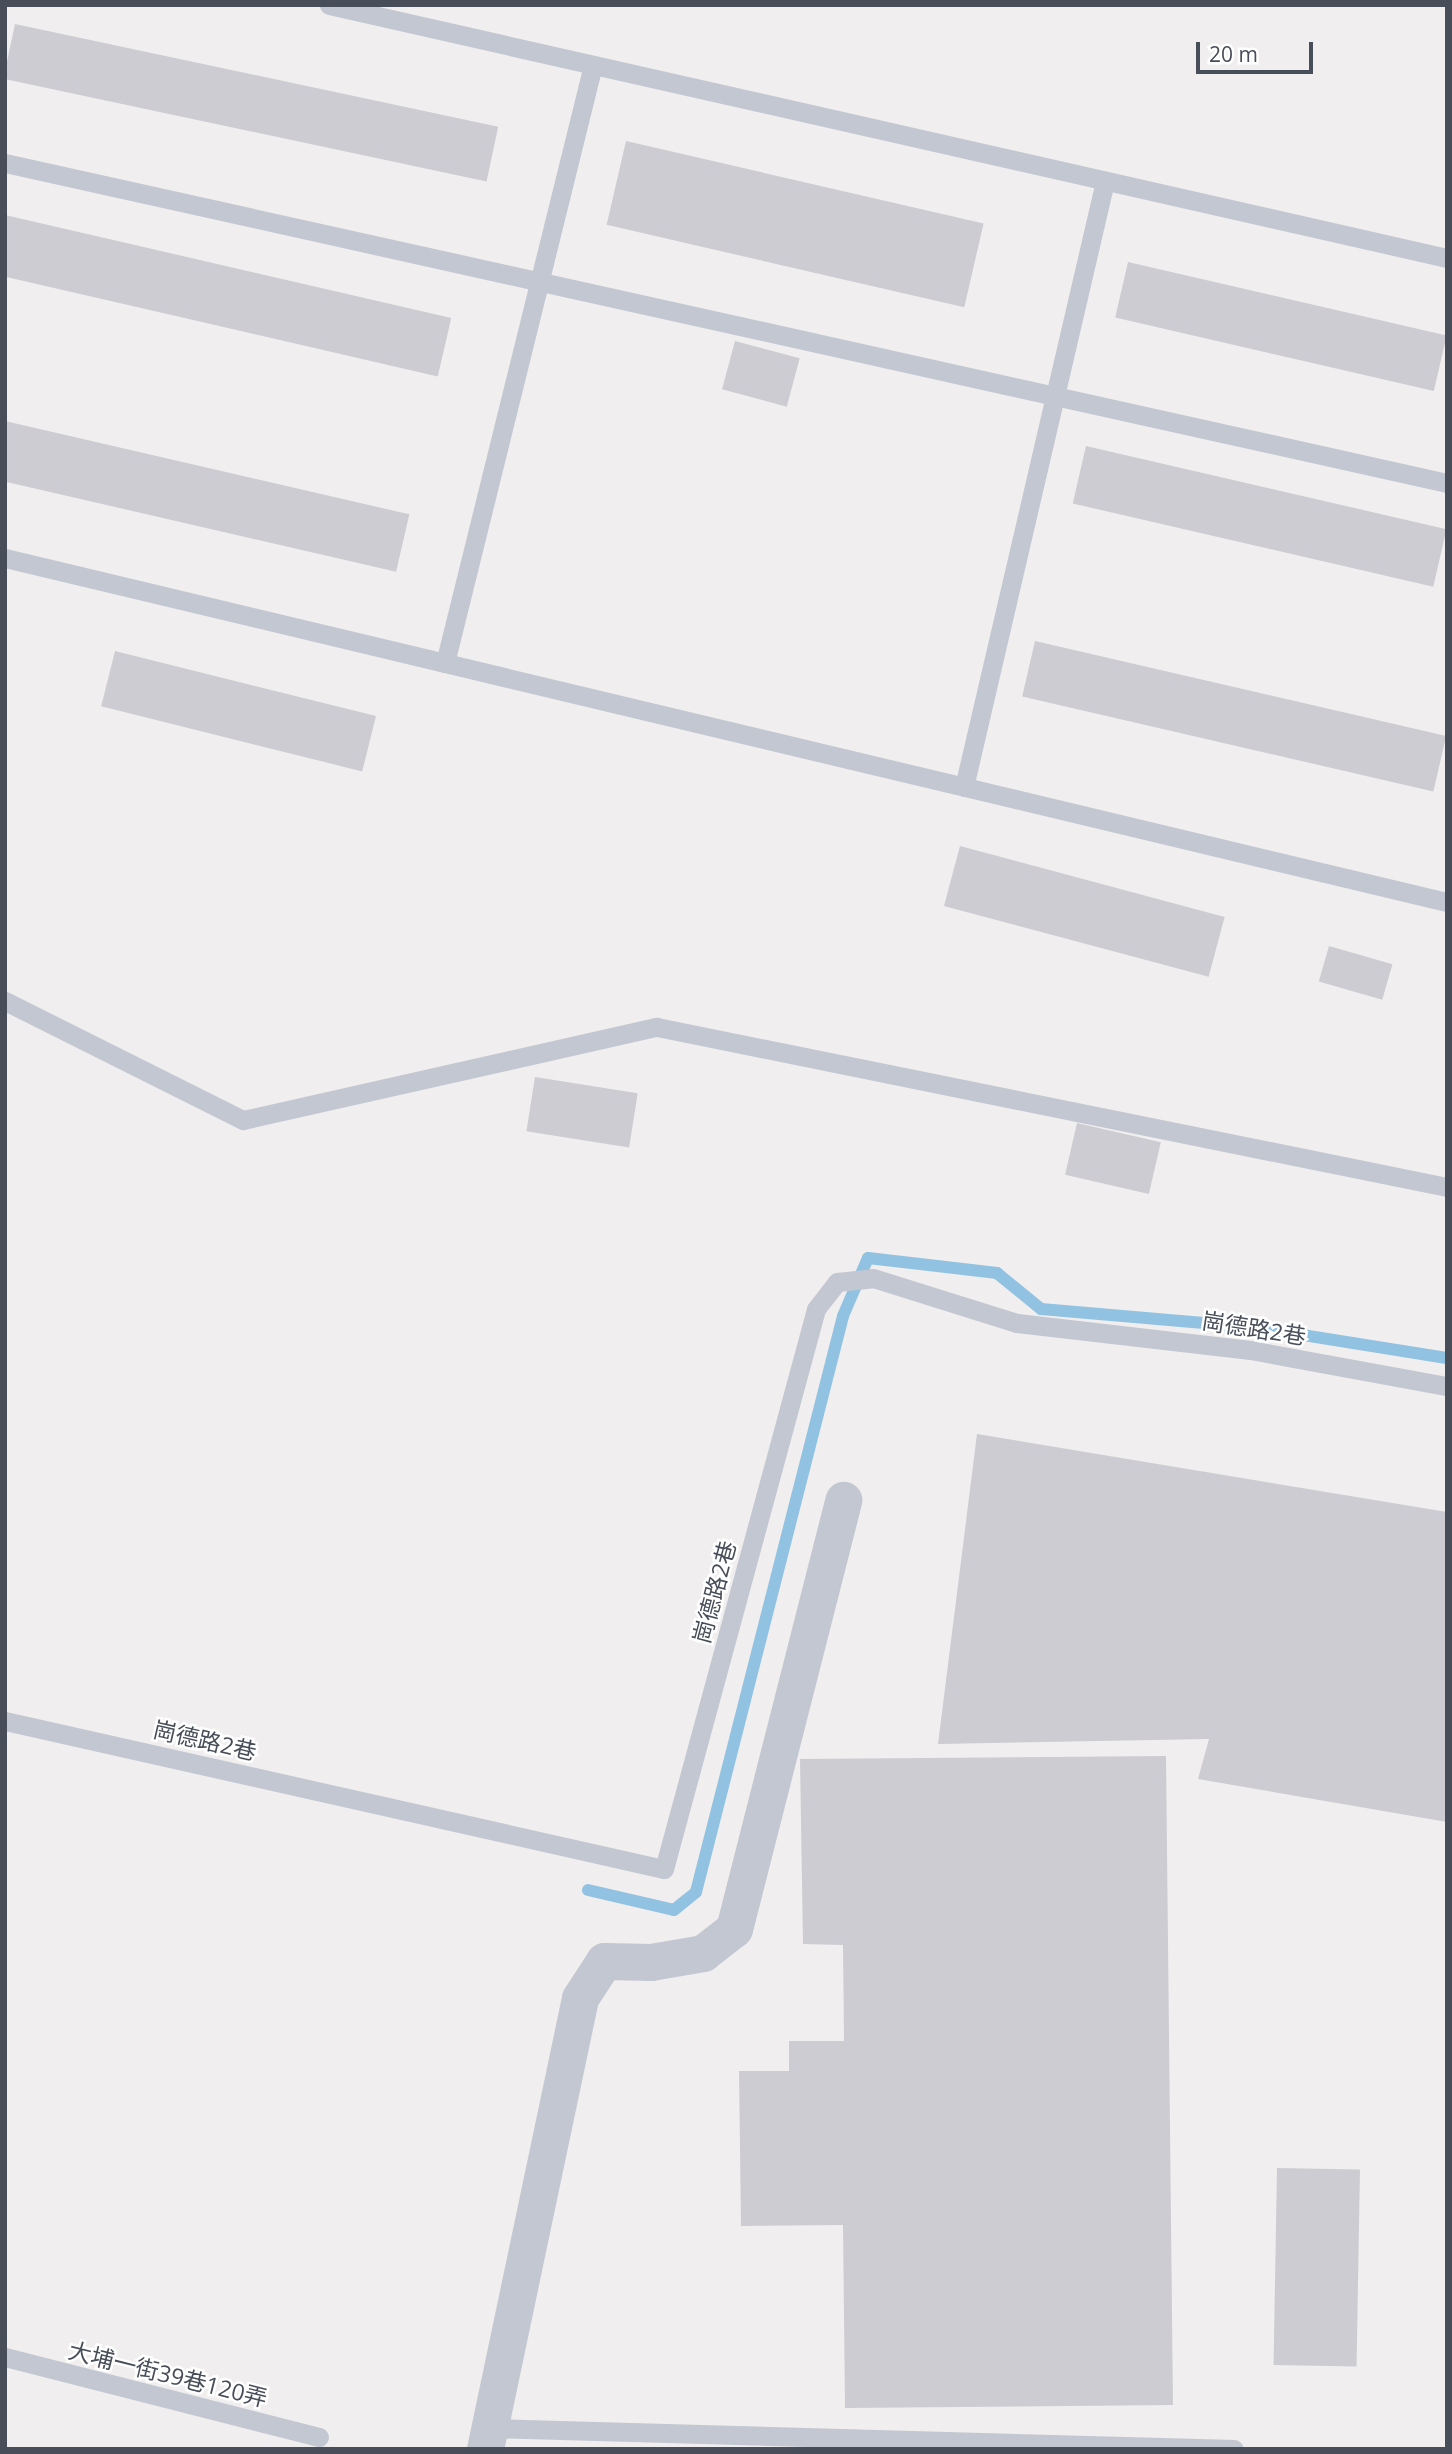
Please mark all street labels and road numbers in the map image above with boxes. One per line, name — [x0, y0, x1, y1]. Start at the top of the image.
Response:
street label: 崗德路2巷 — [1200, 1306, 1308, 1350]
street label: 崗德路2巷 — [687, 1538, 741, 1646]
street label: 崗德路2巷 — [151, 1715, 259, 1765]
street label: 大埔一街39巷120弄 — [66, 2336, 270, 2412]

